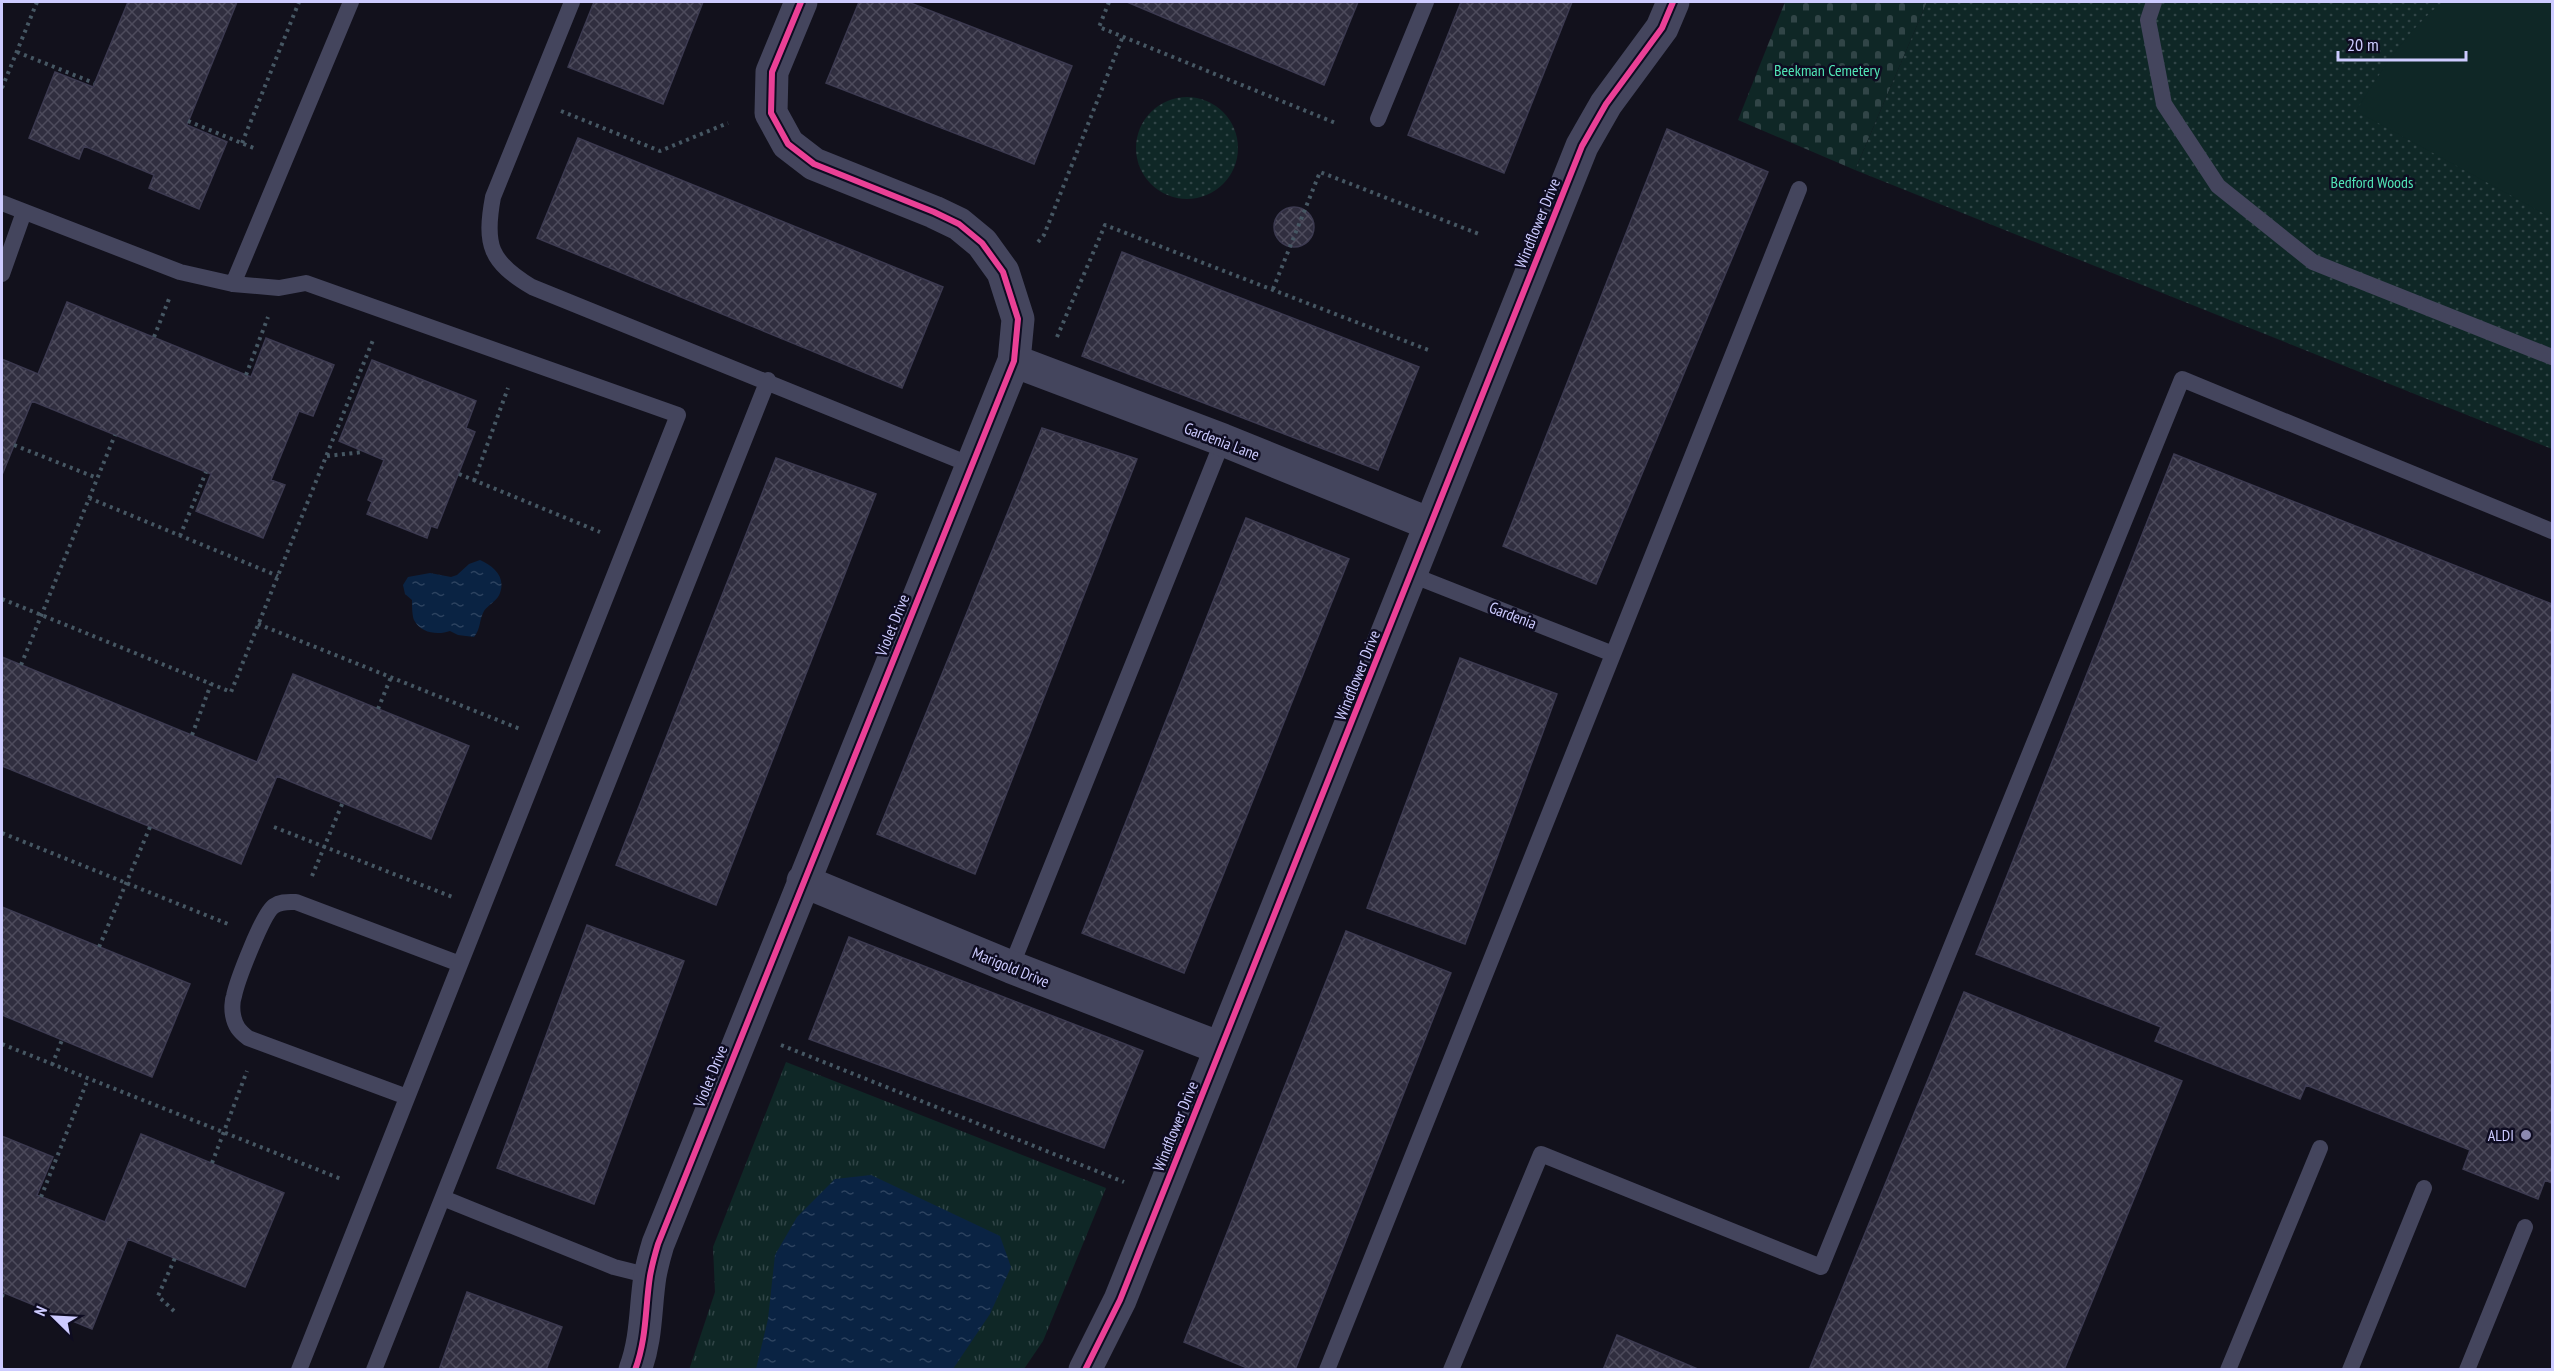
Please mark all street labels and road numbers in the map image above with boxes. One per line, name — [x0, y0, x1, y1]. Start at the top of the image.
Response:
street label: Windflower Drive — [1510, 175, 1564, 271]
street label: Gardenia Lane — [1182, 418, 1262, 464]
street label: Violet Drive — [870, 591, 913, 660]
street label: Gardenia — [1486, 597, 1540, 633]
street label: Windflower Drive — [1330, 627, 1384, 723]
street label: Marigold Drive — [970, 942, 1052, 992]
street label: Violet Drive — [688, 1042, 731, 1111]
street label: Windflower Drive — [1148, 1078, 1202, 1174]

